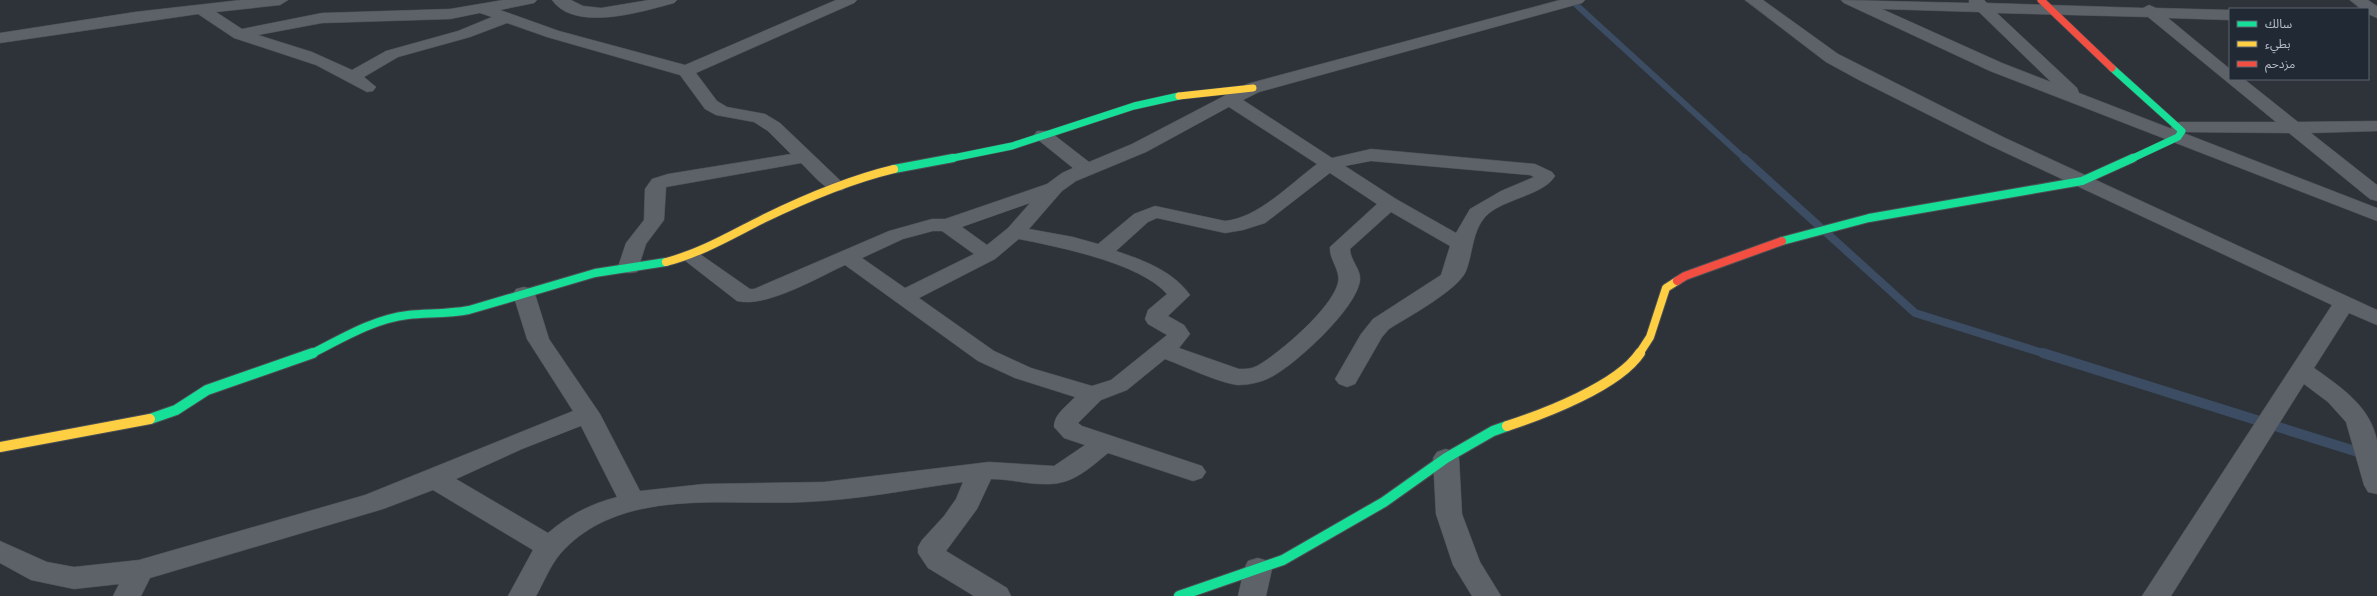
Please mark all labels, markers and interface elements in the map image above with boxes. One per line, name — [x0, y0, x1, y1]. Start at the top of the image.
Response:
legend — [2229, 8, 2369, 80]
text: سالك — [2265, 17, 2292, 31]
text: بطيء — [2265, 37, 2291, 54]
text: مزدحم — [2265, 57, 2295, 73]

